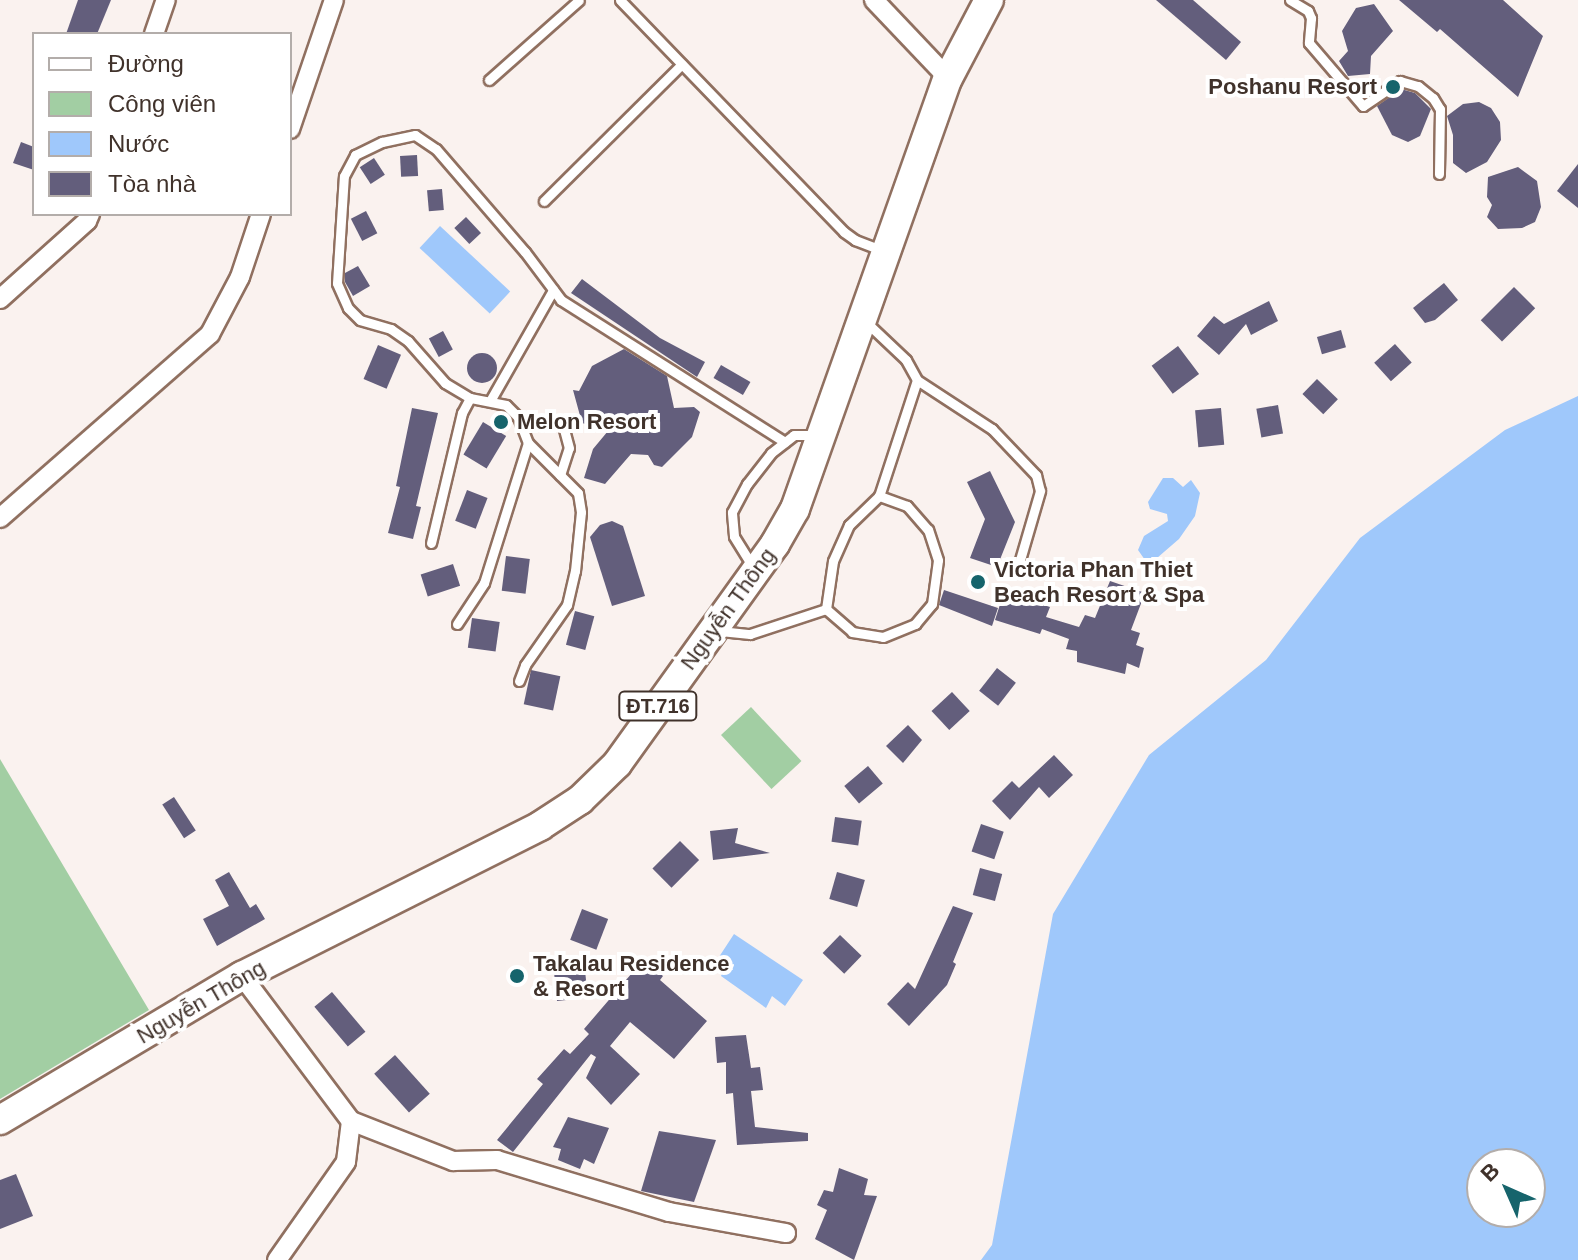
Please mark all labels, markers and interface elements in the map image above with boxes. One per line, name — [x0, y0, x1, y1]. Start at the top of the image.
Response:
legend — [32, 32, 292, 216]
text: Đường — [108, 50, 184, 77]
place label: Poshanu Resort — [1208, 74, 1377, 100]
marker: Poshanu Resort — [1384, 78, 1402, 96]
text: Công viên — [108, 90, 216, 117]
text: Nước — [108, 130, 169, 157]
text: Tòa nhà — [108, 170, 196, 197]
place label: Melon Resort — [517, 409, 656, 435]
marker: Melon Resort — [492, 413, 510, 431]
street label: Nguyễn Thông — [675, 543, 781, 675]
place label: Victoria Phan Thiet Beach Resort & Spa — [994, 556, 1204, 608]
marker: Victoria Phan Thiet Beach Resort & Spa — [969, 573, 987, 591]
road number: ĐT.716 — [618, 690, 698, 722]
place label: Takalau Residence & Resort — [533, 950, 729, 1002]
street label: Nguyễn Thông — [132, 954, 270, 1050]
marker: Takalau Residence & Resort — [508, 967, 526, 985]
north arrow — [1466, 1148, 1546, 1228]
text: B — [1476, 1158, 1505, 1187]

